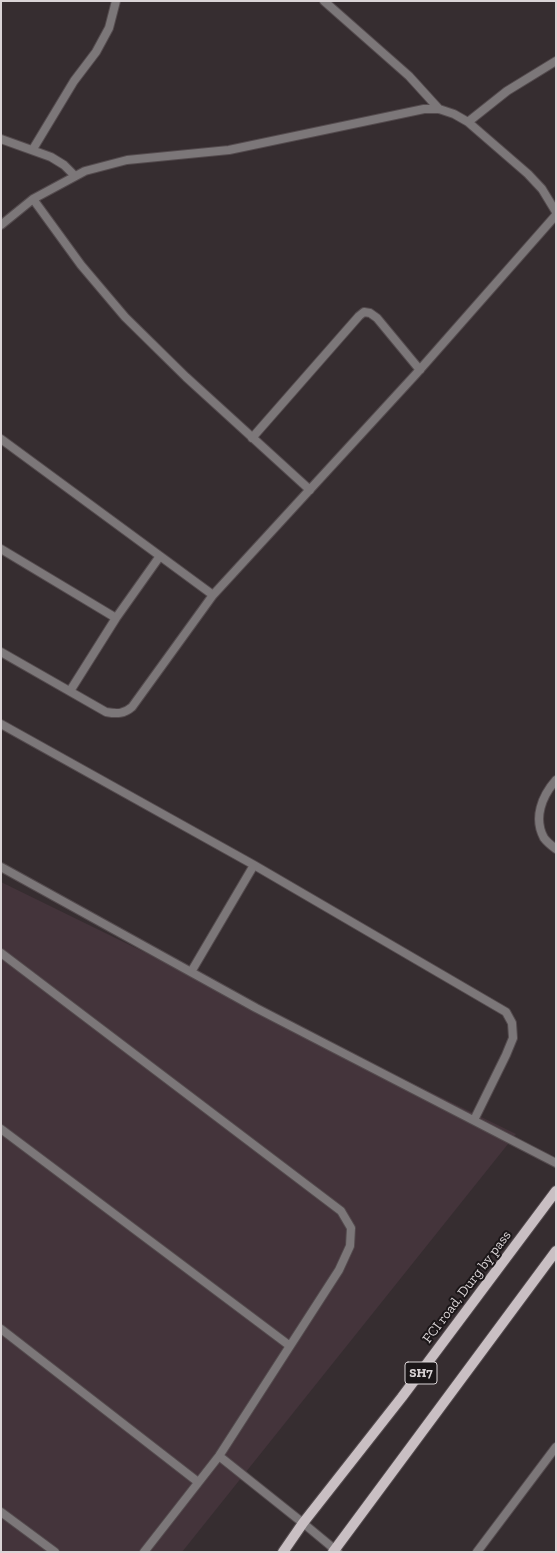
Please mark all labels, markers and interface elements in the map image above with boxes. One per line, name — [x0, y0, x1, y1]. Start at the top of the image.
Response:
street label: FCI road, Durg by pass — [419, 1227, 515, 1347]
road number: SH7 — [405, 1362, 437, 1384]

